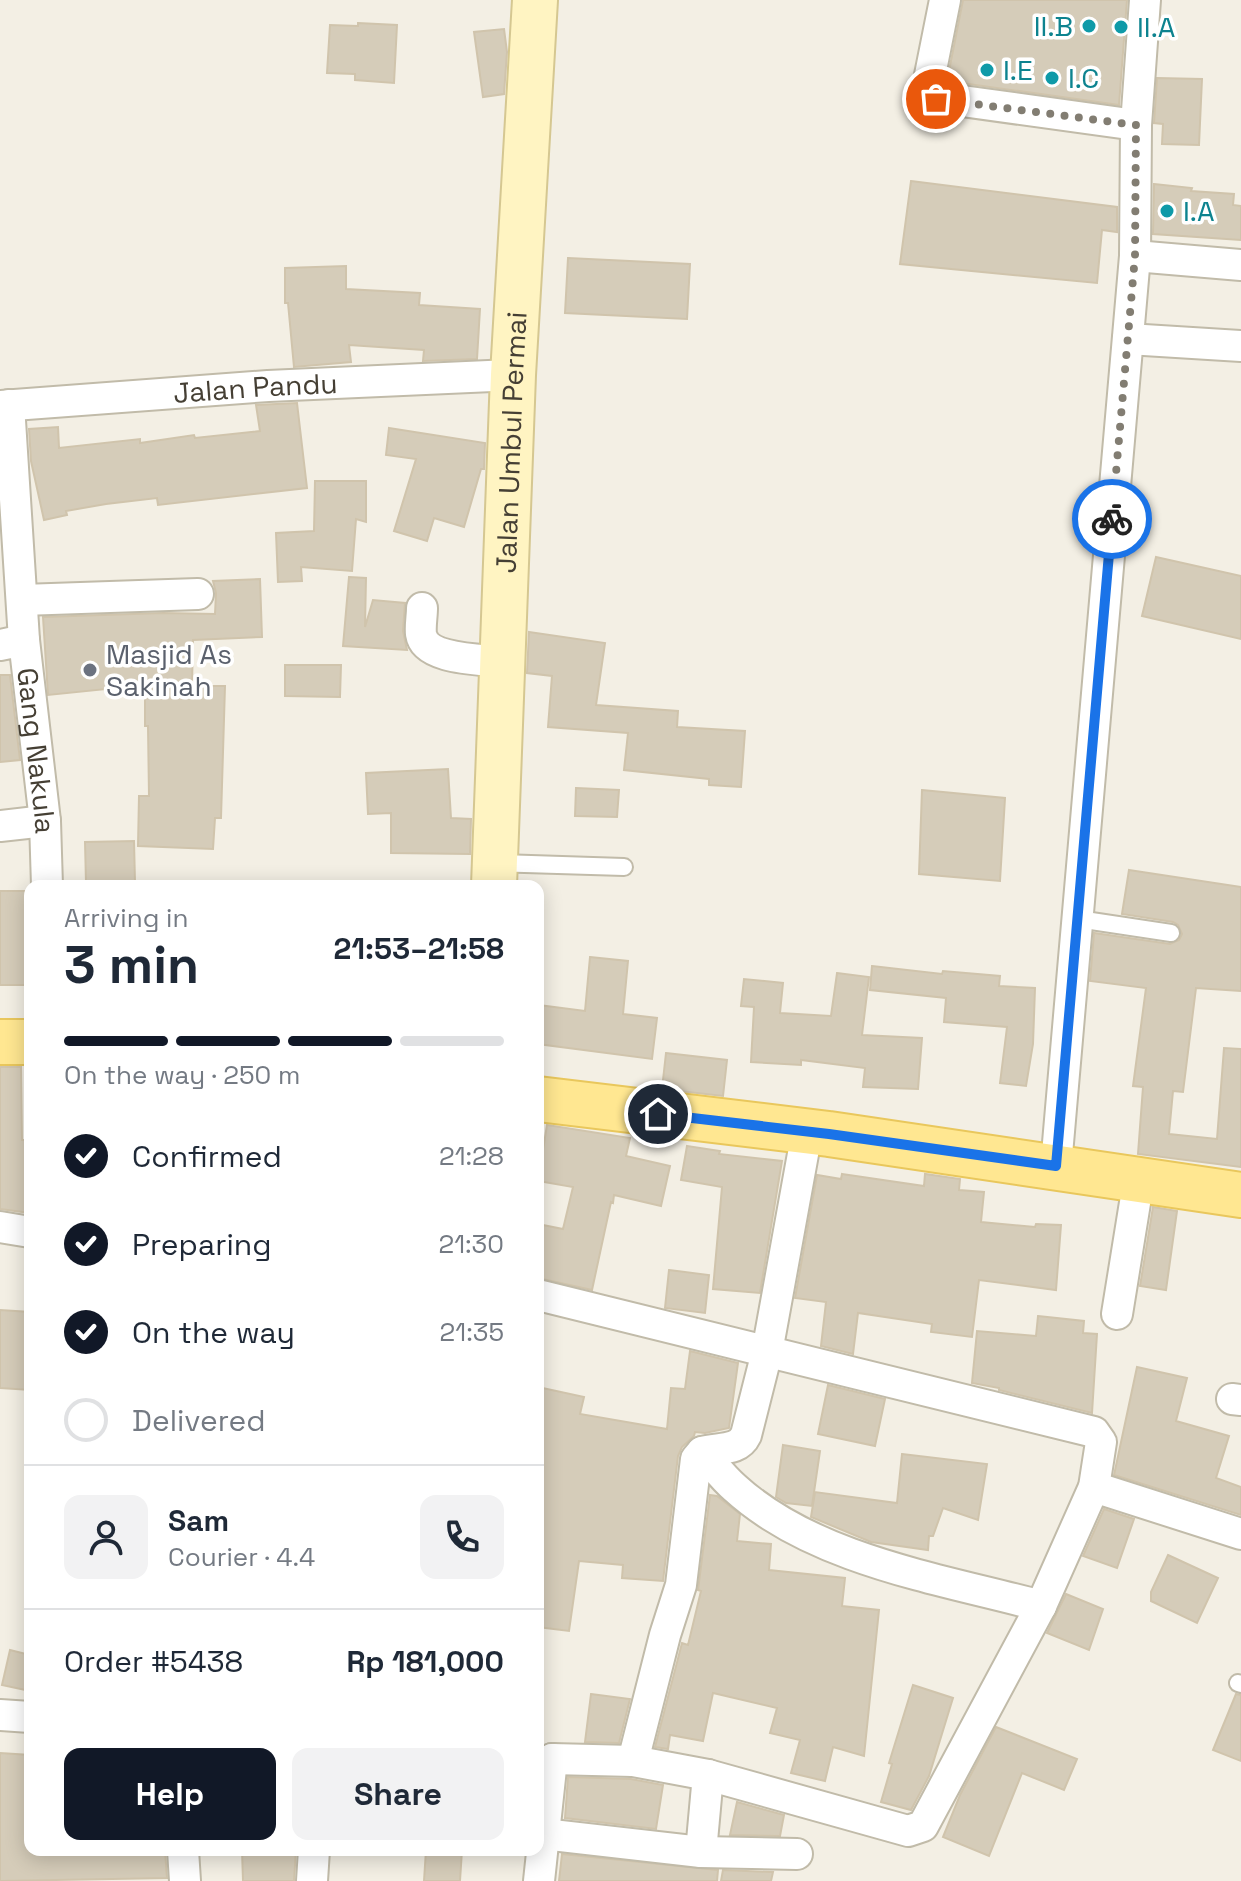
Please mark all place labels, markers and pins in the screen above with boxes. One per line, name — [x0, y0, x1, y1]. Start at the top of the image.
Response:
place label: II.B — [1034, 8, 1073, 44]
place label: II.A — [1137, 9, 1175, 45]
marker: II.B — [1080, 17, 1098, 35]
marker: II.A — [1112, 18, 1130, 36]
place label: I.E — [1003, 52, 1033, 88]
place label: I.C — [1068, 60, 1099, 96]
marker: I.E — [978, 61, 996, 79]
pin — [902, 65, 970, 133]
marker: I.C — [1043, 69, 1061, 87]
place label: I.A — [1183, 193, 1215, 229]
marker: I.A — [1158, 202, 1176, 220]
place label: Masjid As Sakinah — [106, 636, 232, 704]
marker: Masjid As Sakinah — [81, 661, 99, 679]
pin — [624, 1080, 692, 1148]

